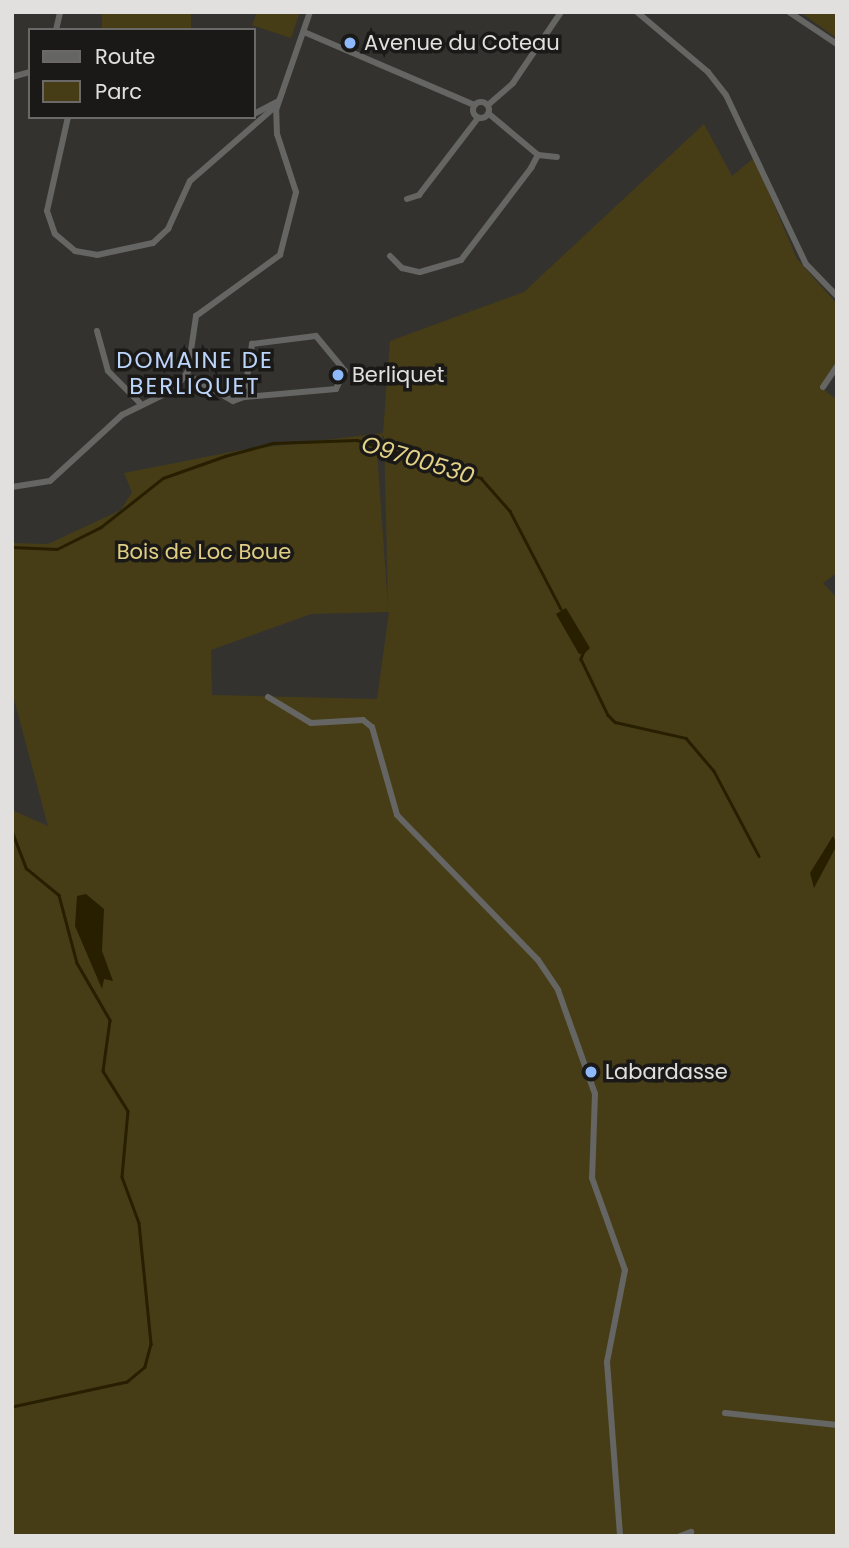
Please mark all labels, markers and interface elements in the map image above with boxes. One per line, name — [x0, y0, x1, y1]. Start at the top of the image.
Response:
legend — [28, 28, 256, 119]
place label: Avenue du Coteau — [364, 30, 560, 56]
marker: Avenue du Coteau — [342, 35, 358, 51]
text: Route — [95, 42, 155, 71]
text: Parc — [95, 77, 142, 106]
district label: DOMAINE DE BERLIQUET — [118, 346, 272, 400]
place label: Berliquet — [352, 362, 444, 388]
marker: Berliquet — [330, 367, 346, 383]
water label: O9700530 — [358, 430, 478, 490]
park label: Bois de Loc Boue — [117, 539, 291, 565]
place label: Labardasse — [605, 1059, 728, 1085]
marker: Labardasse — [583, 1064, 599, 1080]

